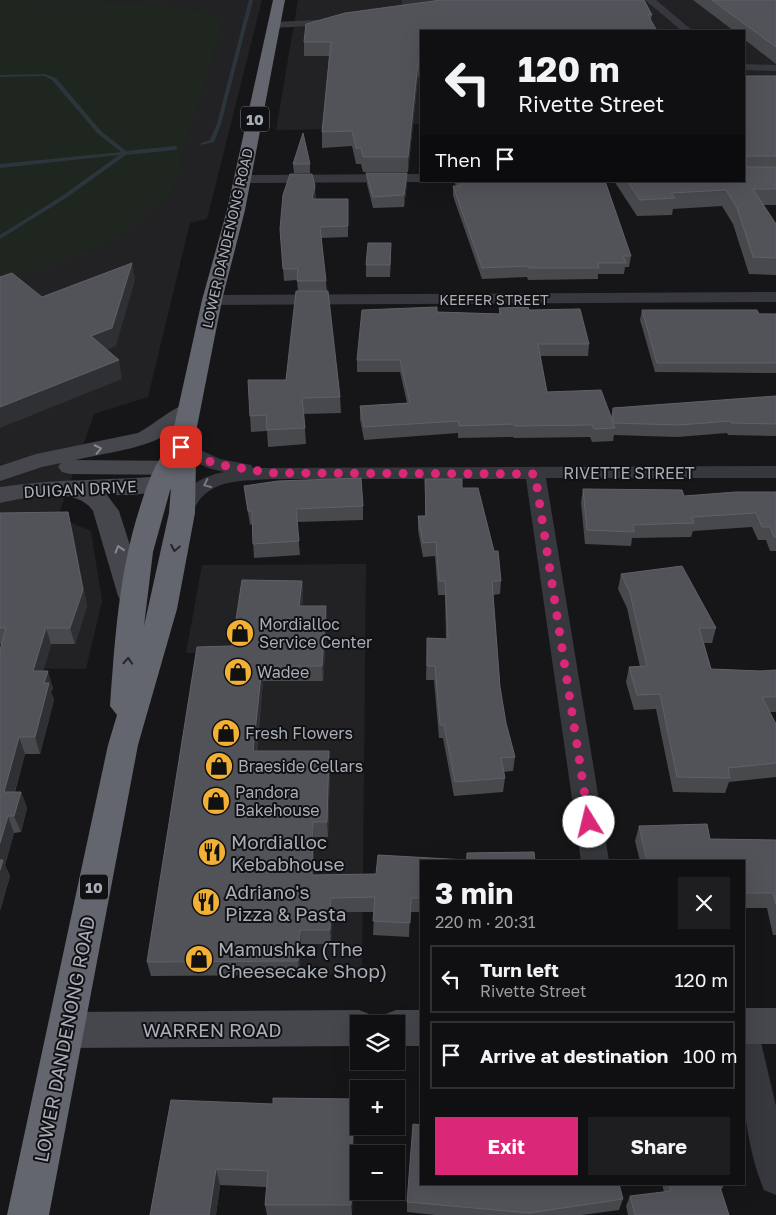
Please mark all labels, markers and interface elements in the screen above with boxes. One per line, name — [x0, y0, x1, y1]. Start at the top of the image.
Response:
text: 120 m — [518, 48, 620, 90]
icon: left — [435, 50, 500, 115]
text: Rivette Street — [518, 90, 664, 117]
road number: 10 — [241, 106, 269, 132]
icon: arrive — [491, 145, 519, 173]
street label: LOWER DANDENONG ROAD — [198, 146, 256, 330]
text: Then — [435, 148, 481, 171]
street label: KEEFER STREET — [439, 291, 549, 308]
pin — [160, 426, 202, 468]
icon: arrive — [167, 433, 195, 461]
one-way arrow — [94, 444, 102, 455]
street label: RIVETTE STREET — [563, 463, 695, 483]
street label: DUIGAN DRIVE — [23, 476, 137, 502]
one-way arrow — [203, 477, 212, 488]
one-way arrow — [171, 543, 181, 552]
one-way arrow — [114, 546, 124, 554]
place label: Mordialloc Service Center — [259, 614, 372, 652]
shop icon: Mordialloc Service Center — [225, 618, 255, 648]
one-way arrow — [122, 657, 133, 665]
shop icon: Wadee — [223, 657, 253, 687]
place label: Wadee — [257, 662, 309, 682]
shop icon: Fresh Flowers — [211, 718, 241, 748]
place label: Fresh Flowers — [245, 723, 353, 743]
shop icon: Braeside Cellars — [204, 751, 234, 781]
place label: Braeside Cellars — [238, 756, 363, 776]
place label: Pandora Bakehouse — [235, 782, 320, 820]
shop icon: Pandora Bakehouse — [201, 786, 231, 816]
position arrow — [562, 795, 614, 847]
place label: Mordialloc Kebabhouse — [231, 830, 345, 875]
restaurant icon: Mordialloc Kebabhouse — [197, 837, 227, 867]
road number: 10 — [80, 874, 108, 900]
text: 3 min — [435, 875, 513, 911]
button: close — [678, 877, 730, 929]
place label: Adriano's Pizza & Pasta — [225, 880, 346, 925]
restaurant icon: Adriano's Pizza & Pasta — [191, 887, 221, 917]
text: 220 m · 20:31 — [435, 912, 536, 932]
street label: LOWER DANDENONG ROAD — [29, 914, 99, 1164]
place label: Mamushka (The Cheesecake Shop) — [218, 937, 387, 982]
shop icon: Mamushka (The Cheesecake Shop) — [184, 944, 214, 974]
text: Turn left — [480, 958, 559, 981]
icon: left — [437, 965, 465, 993]
text: 120 m — [674, 968, 728, 991]
text: Rivette Street — [480, 981, 586, 1001]
map controls — [350, 1015, 405, 1200]
button: layers — [350, 1015, 405, 1070]
street label: WARREN ROAD — [142, 1018, 282, 1041]
icon: arrive — [437, 1041, 465, 1069]
text: Arrive at destination — [480, 1044, 668, 1067]
text: 100 m — [683, 1044, 738, 1067]
button: + — [350, 1080, 405, 1135]
button: Exit — [435, 1117, 578, 1175]
button: Share — [588, 1117, 730, 1175]
button: − — [350, 1145, 405, 1200]

